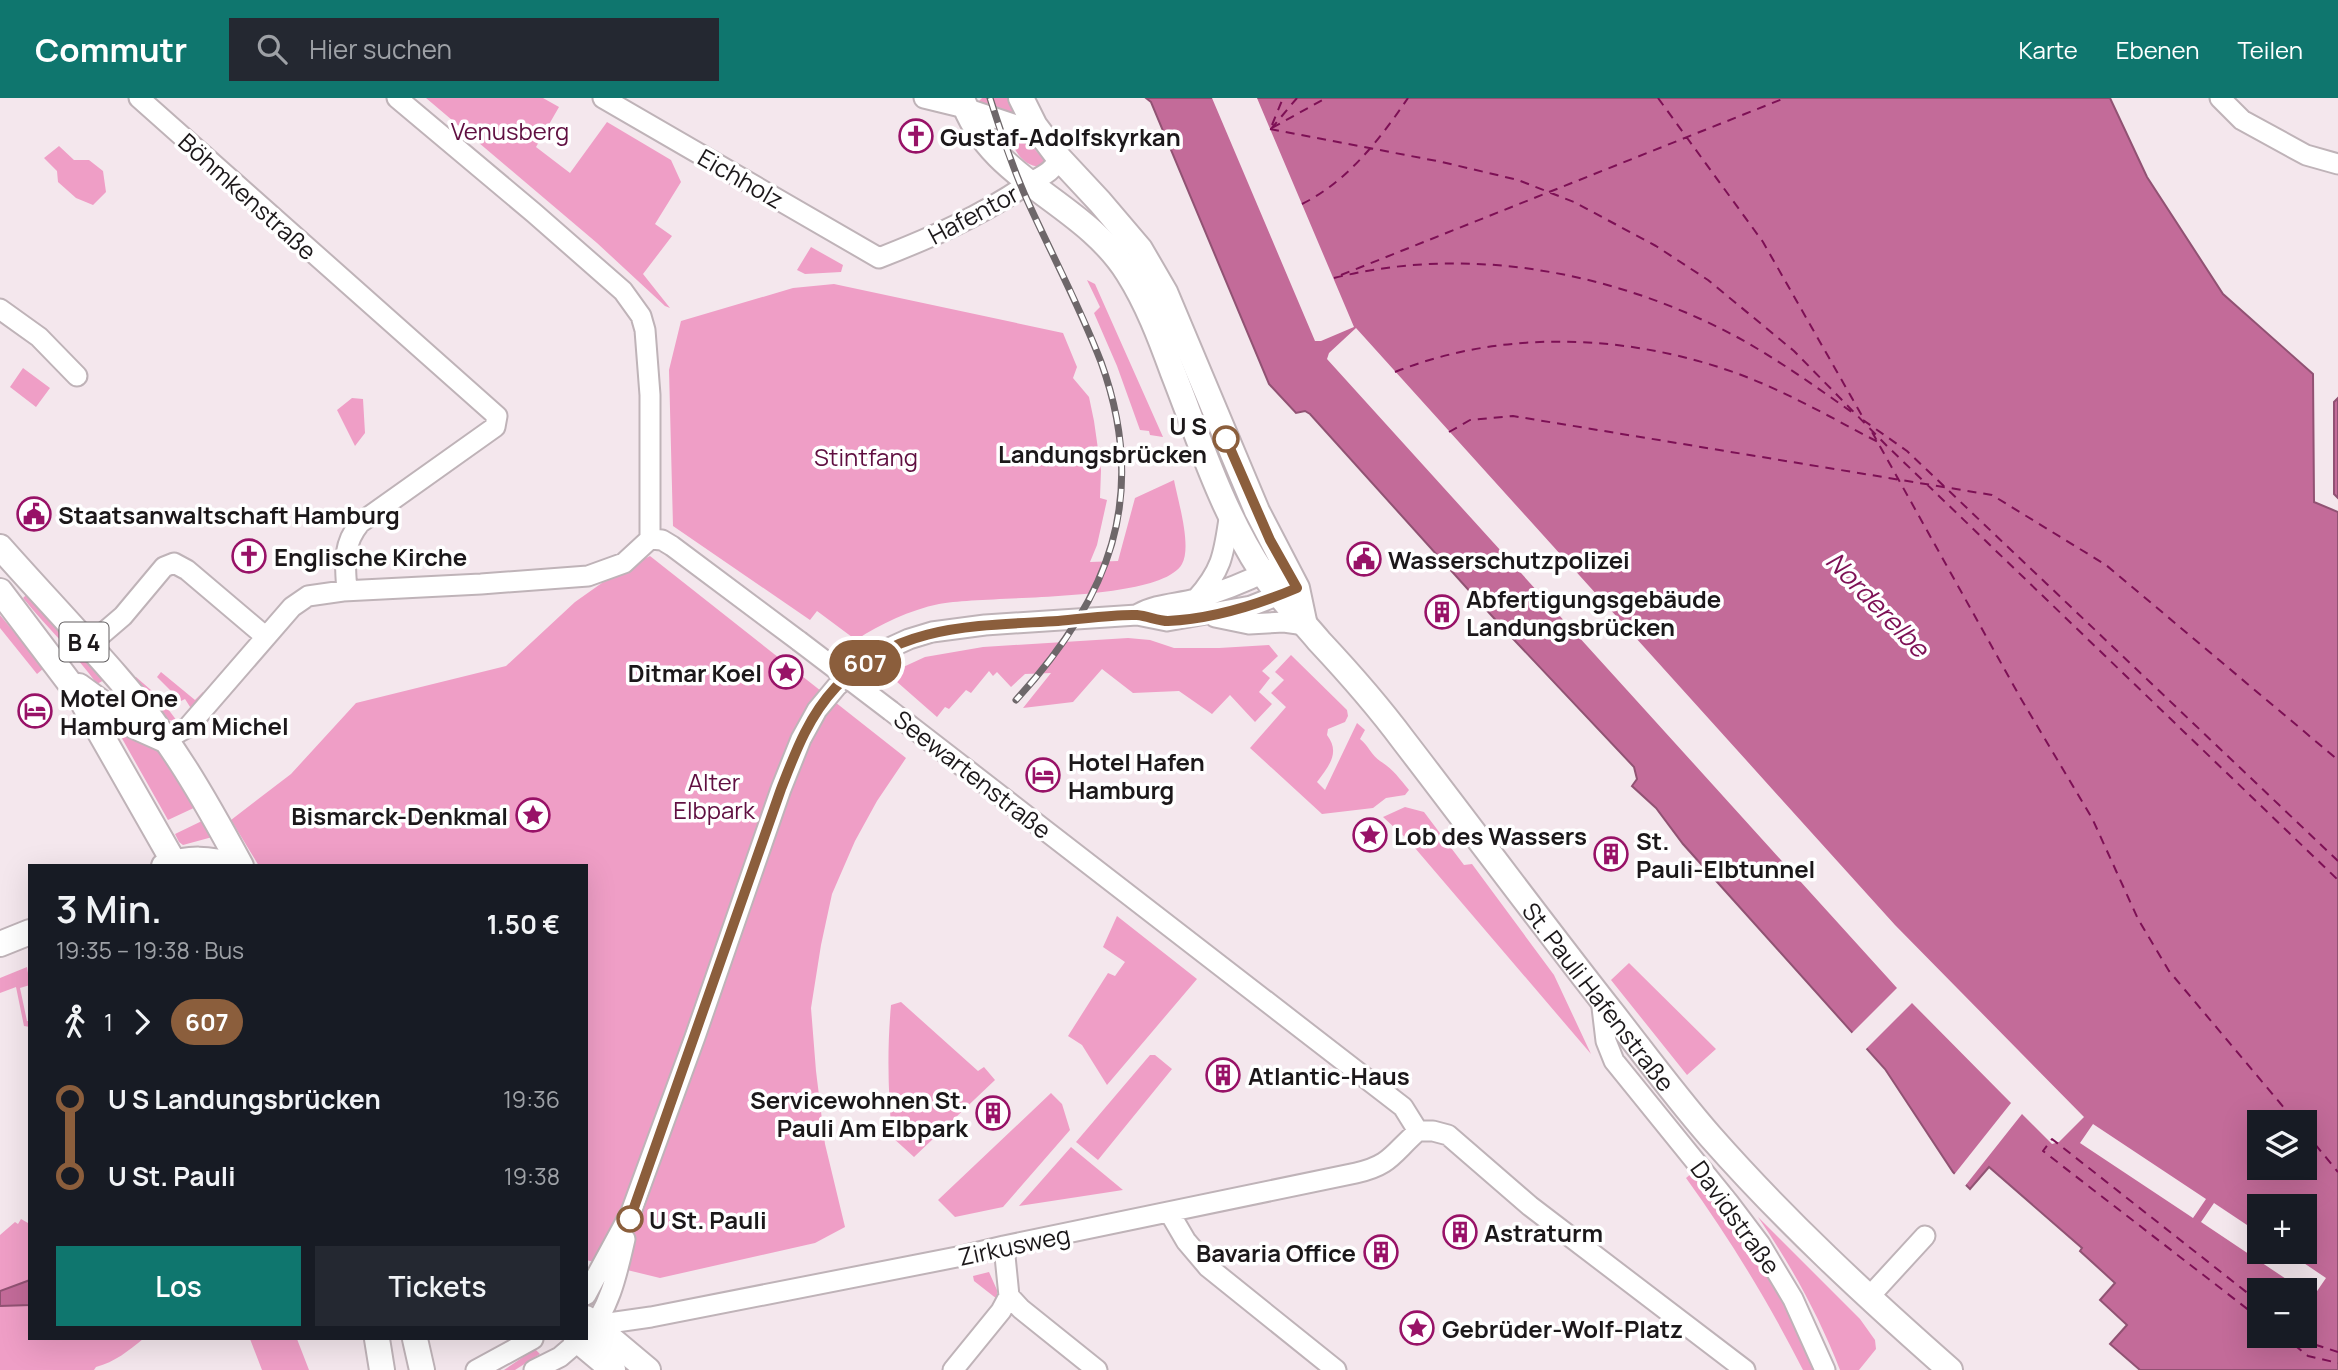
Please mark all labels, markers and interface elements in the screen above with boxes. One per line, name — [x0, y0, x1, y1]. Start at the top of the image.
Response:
search box — [229, 18, 719, 81]
text: Commutr — [35, 27, 187, 72]
icon: search — [253, 30, 291, 68]
text: Hier suchen — [309, 31, 452, 67]
text: Karte — [2018, 33, 2078, 66]
text: Ebenen — [2116, 33, 2199, 66]
text: Teilen — [2237, 33, 2303, 66]
park label: Venusberg — [451, 114, 569, 147]
church icon: Gustaf-Adolfskyrkan — [897, 117, 935, 155]
place label: Gustaf-Adolfskyrkan — [940, 120, 1181, 153]
street label: Böhmkenstraße — [172, 125, 324, 267]
street label: Eichholz — [692, 140, 790, 216]
street label: Hafentor — [922, 176, 1024, 252]
place label: U S Landungsbrücken — [998, 409, 1207, 470]
marker: U S Landungsbrücken — [1213, 426, 1239, 452]
park label: Stintfang — [814, 440, 918, 473]
public building icon: Staatsanwaltschaft Hamburg — [15, 495, 53, 533]
place label: Staatsanwaltschaft Hamburg — [58, 498, 400, 531]
church icon: Englische Kirche — [230, 537, 268, 575]
place label: Englische Kirche — [274, 540, 467, 573]
public building icon: Wasserschutzpolizei — [1345, 540, 1383, 578]
place label: Wasserschutzpolizei — [1388, 543, 1630, 576]
water label: Norderelbe — [1819, 543, 1939, 666]
place label: Abfertigungsgebäude Landungsbrücken — [1466, 582, 1721, 643]
building icon: Abfertigungsgebäude Landungsbrücken — [1423, 593, 1461, 631]
road number: B 4 — [60, 622, 108, 662]
line badge: 607 — [825, 640, 905, 686]
text: 607 — [843, 646, 887, 679]
place icon: Ditmar Koel — [767, 653, 805, 691]
place label: Ditmar Koel — [628, 656, 762, 689]
place label: Motel One Hamburg am Michel — [60, 681, 289, 742]
hotel icon: Motel One Hamburg am Michel — [16, 692, 54, 730]
street label: Seewartenstraße — [887, 702, 1059, 846]
place label: Hotel Hafen Hamburg — [1068, 745, 1205, 806]
hotel icon: Hotel Hafen Hamburg — [1024, 756, 1062, 794]
park label: Alter Elbpark — [673, 765, 756, 826]
place icon: Bismarck-Denkmal — [514, 796, 552, 834]
place label: Bismarck-Denkmal — [291, 799, 508, 832]
place icon: Lob des Wassers — [1351, 816, 1389, 854]
place label: Lob des Wassers — [1394, 819, 1587, 852]
place label: St. Pauli-Elbtunnel — [1636, 824, 1815, 885]
building icon: St. Pauli-Elbtunnel — [1592, 835, 1630, 873]
text: 3 Min. — [56, 882, 162, 934]
street label: St. Pauli Hafenstraße — [1516, 895, 1683, 1098]
text: 1.50 € — [486, 906, 560, 942]
text: 19:35 – 19:38 · Bus — [56, 934, 244, 966]
icon: walk — [56, 1003, 94, 1041]
icon: forward — [123, 1003, 161, 1041]
text: 607 — [185, 1005, 229, 1038]
text: 1 — [104, 1006, 113, 1038]
building icon: Atlantic-Haus — [1204, 1056, 1242, 1094]
place label: Atlantic-Haus — [1248, 1059, 1410, 1092]
text: U S Landungsbrücken — [108, 1081, 381, 1117]
text: 19:36 — [503, 1083, 560, 1115]
place label: Servicewohnen St. Pauli Am Elbpark — [750, 1083, 969, 1144]
building icon: Servicewohnen St. Pauli Am Elbpark — [974, 1094, 1012, 1132]
map controls — [2247, 1110, 2317, 1348]
button: layers — [2247, 1110, 2317, 1180]
street label: Davidstraße — [1684, 1153, 1788, 1281]
text: U St. Pauli — [108, 1158, 235, 1194]
text: 19:38 — [504, 1160, 560, 1192]
button: + — [2247, 1194, 2317, 1264]
place label: U St. Pauli — [649, 1203, 767, 1236]
marker: U St. Pauli — [617, 1206, 643, 1232]
building icon: Astraturm — [1441, 1213, 1479, 1251]
place label: Astraturm — [1484, 1216, 1603, 1249]
street label: Zirkusweg — [955, 1217, 1073, 1273]
building icon: Bavaria Office — [1362, 1233, 1400, 1271]
place label: Bavaria Office — [1196, 1236, 1356, 1269]
button: Los — [56, 1246, 301, 1326]
button: Tickets — [315, 1246, 560, 1326]
button: − — [2247, 1278, 2317, 1348]
place icon: Gebrüder-Wolf-Platz — [1398, 1309, 1436, 1347]
place label: Gebrüder-Wolf-Platz — [1442, 1312, 1683, 1345]

